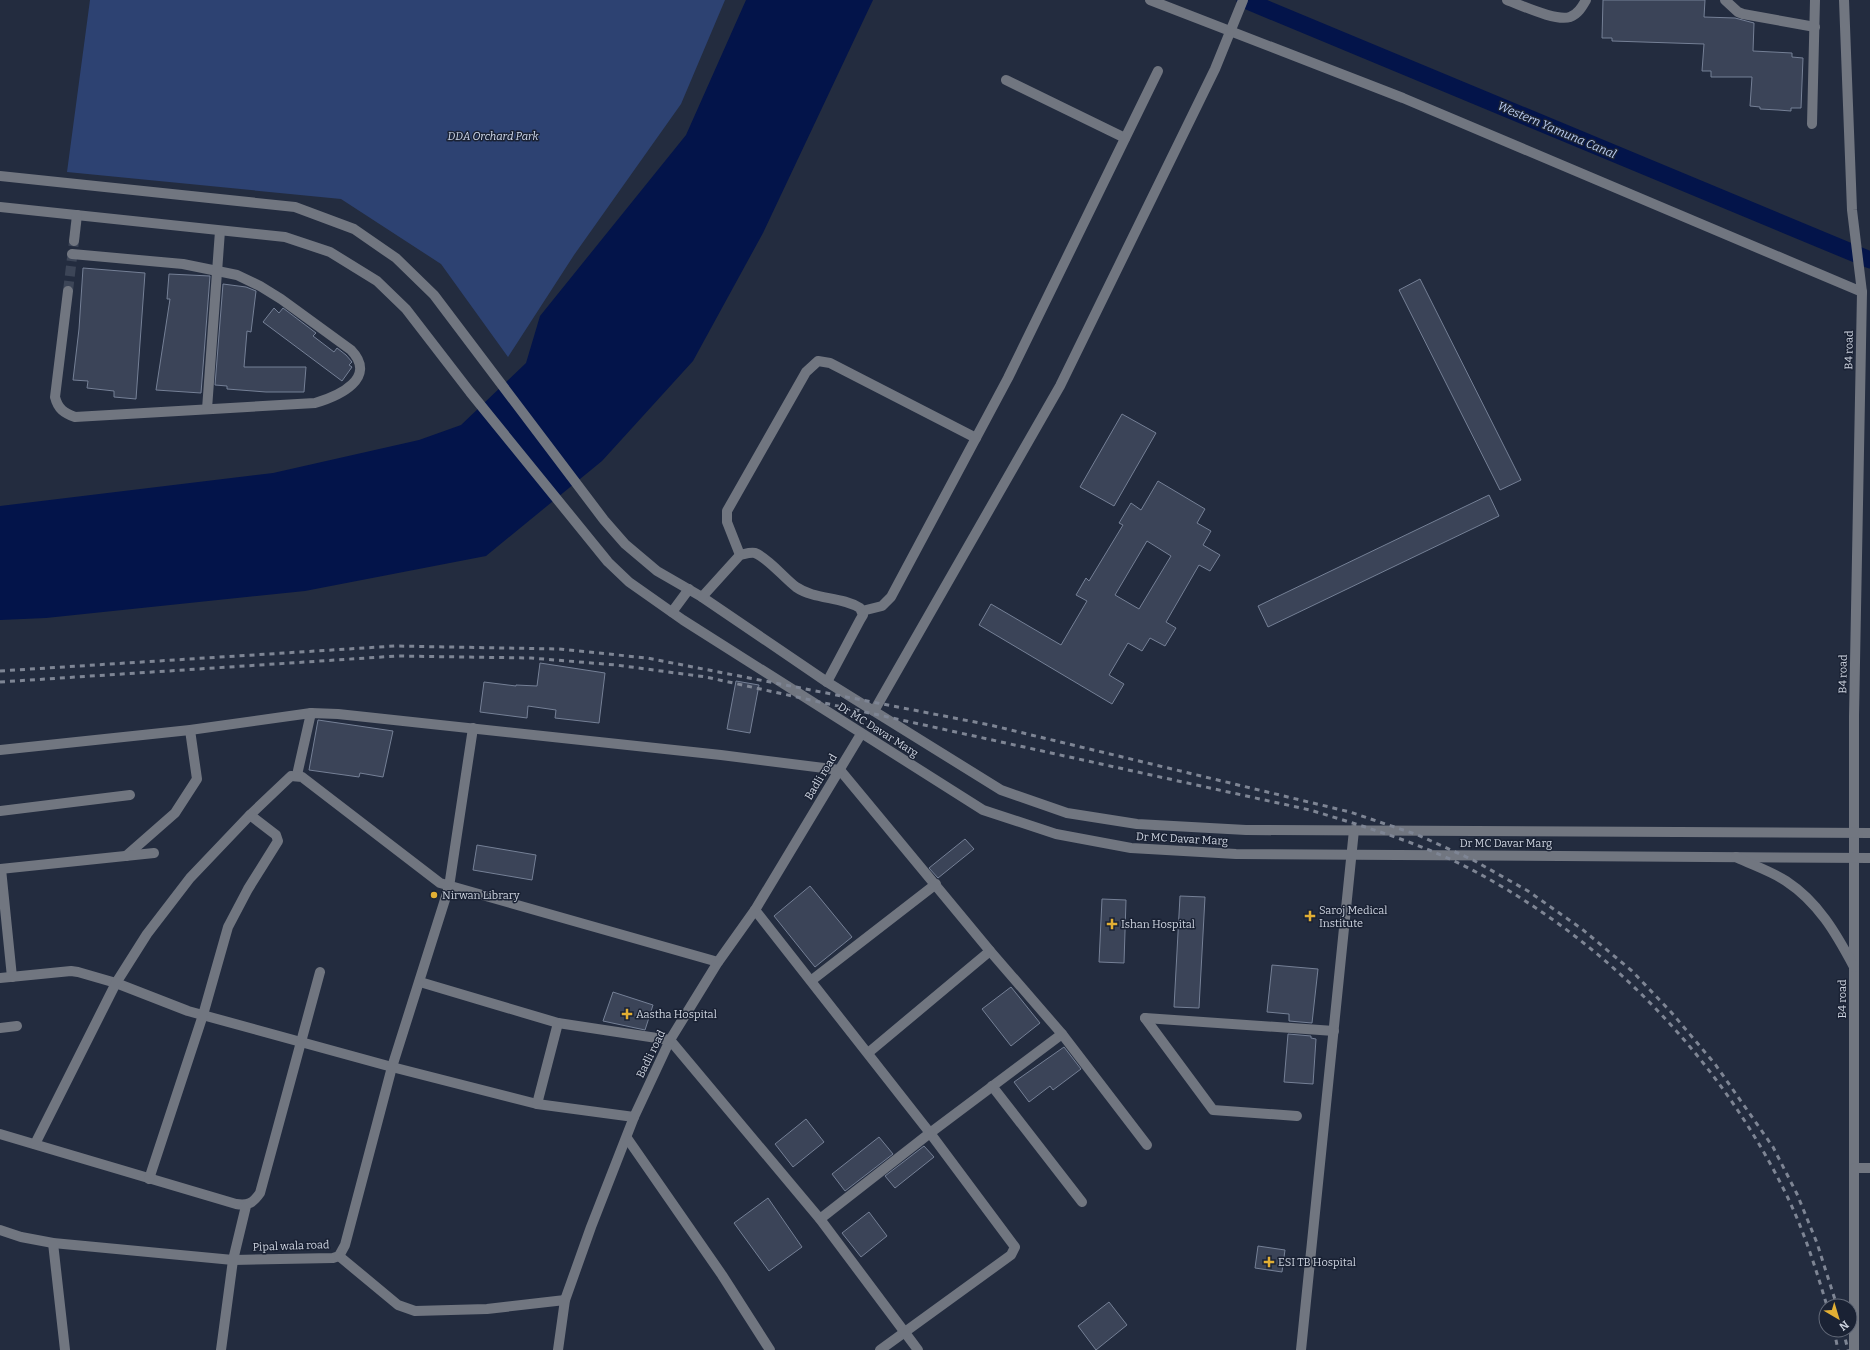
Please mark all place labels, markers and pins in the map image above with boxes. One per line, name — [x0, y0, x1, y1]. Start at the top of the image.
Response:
place label: Nirwan Library — [442, 889, 520, 902]
marker: Nirwan Library — [429, 890, 439, 900]
place label: Saroj Medical Institute — [1319, 904, 1388, 930]
marker: Saroj Medical Institute — [1304, 910, 1316, 922]
marker: Ishan Hospital — [1106, 918, 1118, 930]
place label: Ishan Hospital — [1121, 918, 1195, 931]
marker: Aastha Hospital — [621, 1008, 633, 1020]
place label: Aastha Hospital — [636, 1008, 717, 1021]
marker: ESI TB Hospital — [1263, 1256, 1275, 1268]
place label: ESI TB Hospital — [1278, 1256, 1356, 1269]

